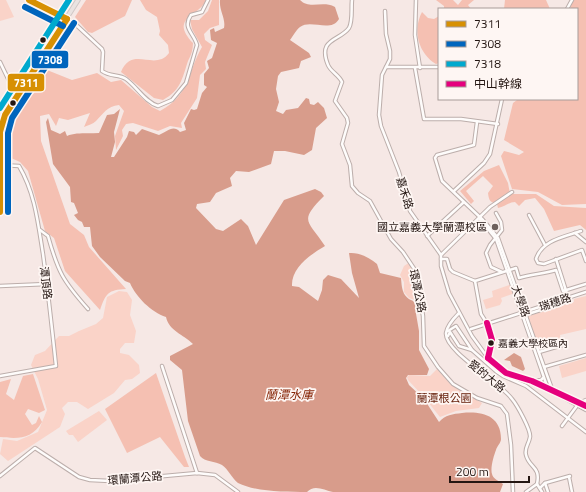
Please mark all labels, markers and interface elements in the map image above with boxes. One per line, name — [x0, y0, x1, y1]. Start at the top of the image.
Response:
legend — [438, 8, 578, 100]
text: 7311 — [474, 14, 501, 33]
text: 7308 — [474, 34, 501, 53]
unlabelled marker — [38, 35, 48, 45]
line badge: 7308 — [31, 50, 69, 69]
text: 7308 — [38, 52, 62, 68]
text: 7318 — [474, 54, 501, 73]
line badge: 7311 — [7, 73, 45, 92]
text: 中山幹線 — [474, 74, 522, 93]
text: 7311 — [14, 75, 38, 91]
unlabelled marker — [8, 98, 18, 108]
street label: 嘉禾路 — [393, 175, 417, 211]
place label: 國立嘉義大學蘭潭校區 — [377, 219, 487, 235]
marker: 國立嘉義大學蘭潭校區 — [490, 222, 500, 232]
street label: 潭頂路 — [36, 266, 56, 300]
street label: 環潭公路 — [406, 268, 430, 314]
street label: 大學路 — [508, 283, 534, 319]
street label: 瑞穗路 — [537, 289, 573, 315]
place label: 嘉義大學校區內 — [498, 336, 568, 351]
marker: 嘉義大學校區內 — [486, 338, 496, 348]
street label: 愛的大路 — [465, 356, 509, 396]
water label: 蘭潭水庫 — [265, 385, 315, 404]
park label: 蘭潭根公園 — [417, 390, 472, 406]
scale bar — [450, 458, 529, 484]
text: 200 m — [456, 462, 489, 481]
street label: 環蘭潭公路 — [107, 468, 163, 488]

